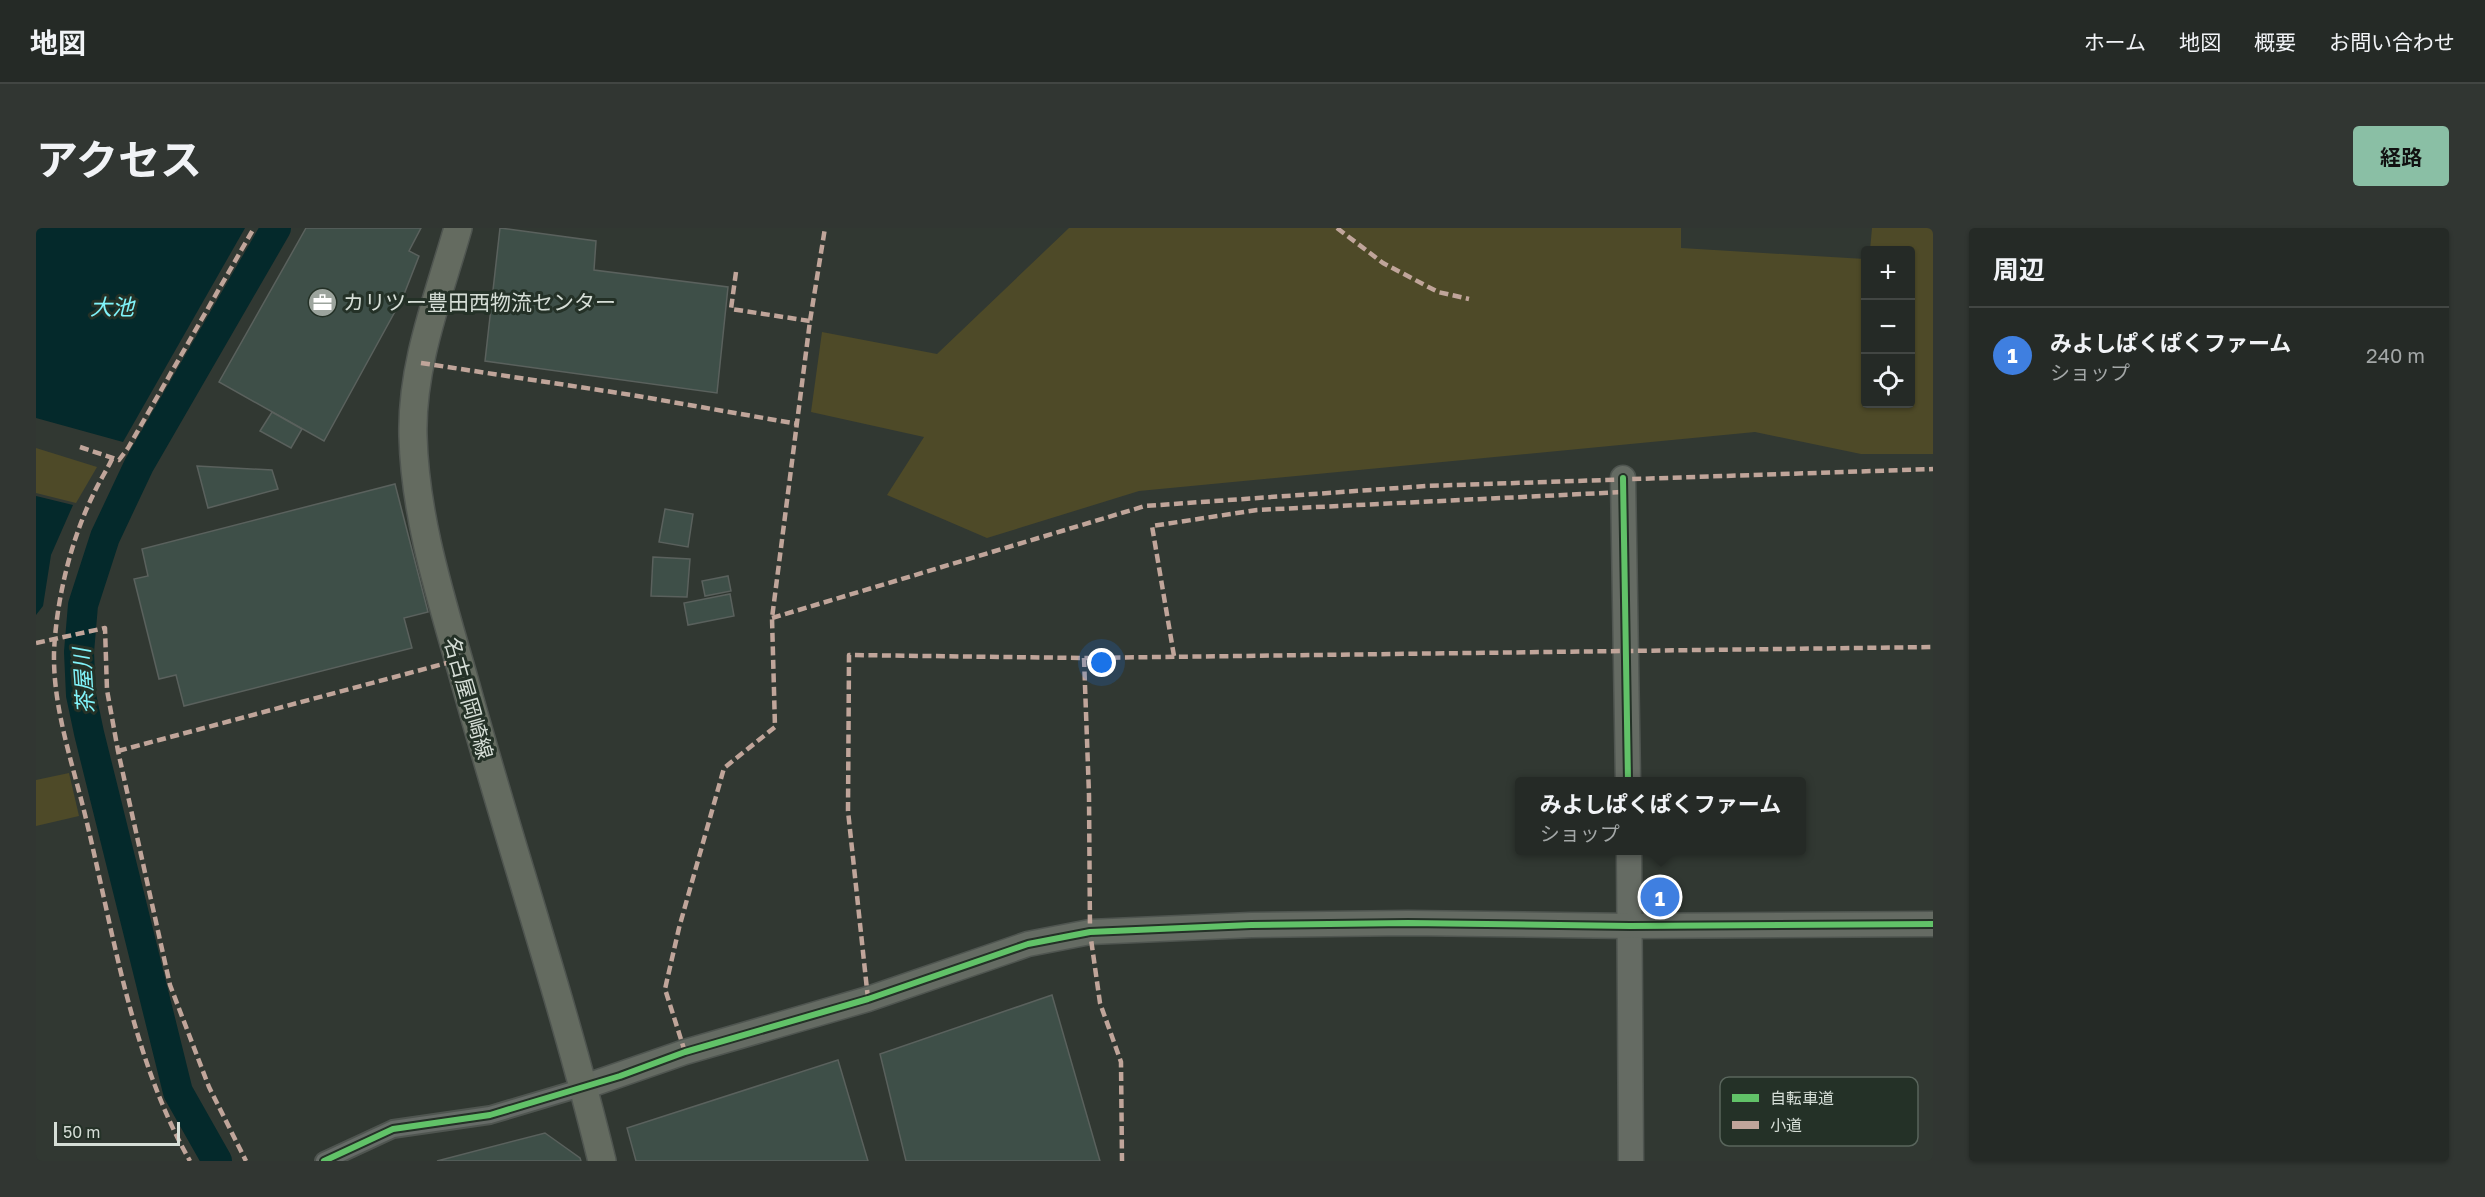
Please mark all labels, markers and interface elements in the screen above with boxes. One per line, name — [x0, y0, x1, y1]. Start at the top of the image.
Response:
text: 地図 — [30, 26, 86, 59]
text: ホーム — [2084, 29, 2146, 55]
text: 地図 — [2179, 29, 2221, 55]
text: 概要 — [2254, 29, 2296, 55]
text: お問い合わせ — [2329, 29, 2455, 55]
button: 経路 — [2353, 126, 2449, 186]
text: アクセス — [36, 134, 202, 184]
map controls — [1861, 246, 1915, 408]
button: + — [1861, 246, 1915, 300]
text: 周辺 — [1993, 254, 2045, 285]
office icon: カリツー豊田西物流センター — [306, 286, 338, 318]
place label: カリツー豊田西物流センター — [343, 289, 616, 315]
water label: 大池 — [90, 293, 136, 320]
button: − — [1861, 300, 1915, 354]
text: みよしぱくぱくファーム — [2050, 329, 2291, 356]
text: 1 — [2007, 343, 2018, 367]
text: 240 m — [2366, 343, 2425, 367]
button: locate — [1861, 354, 1915, 408]
text: ショップ — [2050, 360, 2130, 384]
street label: 名古屋岡崎線 — [439, 634, 499, 762]
water label: 茶屋川 — [67, 645, 99, 715]
your location — [1087, 648, 1116, 677]
popup — [1515, 777, 1806, 855]
text: みよしぱくぱくファーム — [1540, 790, 1781, 817]
text: ショップ — [1540, 821, 1620, 845]
pin: 1 — [1640, 874, 1680, 920]
legend — [1720, 1077, 1918, 1146]
text: 自転車道 — [1770, 1088, 1834, 1108]
text: 小道 — [1770, 1115, 1802, 1135]
scale bar — [54, 1119, 180, 1146]
text: 50 m — [63, 1122, 100, 1142]

